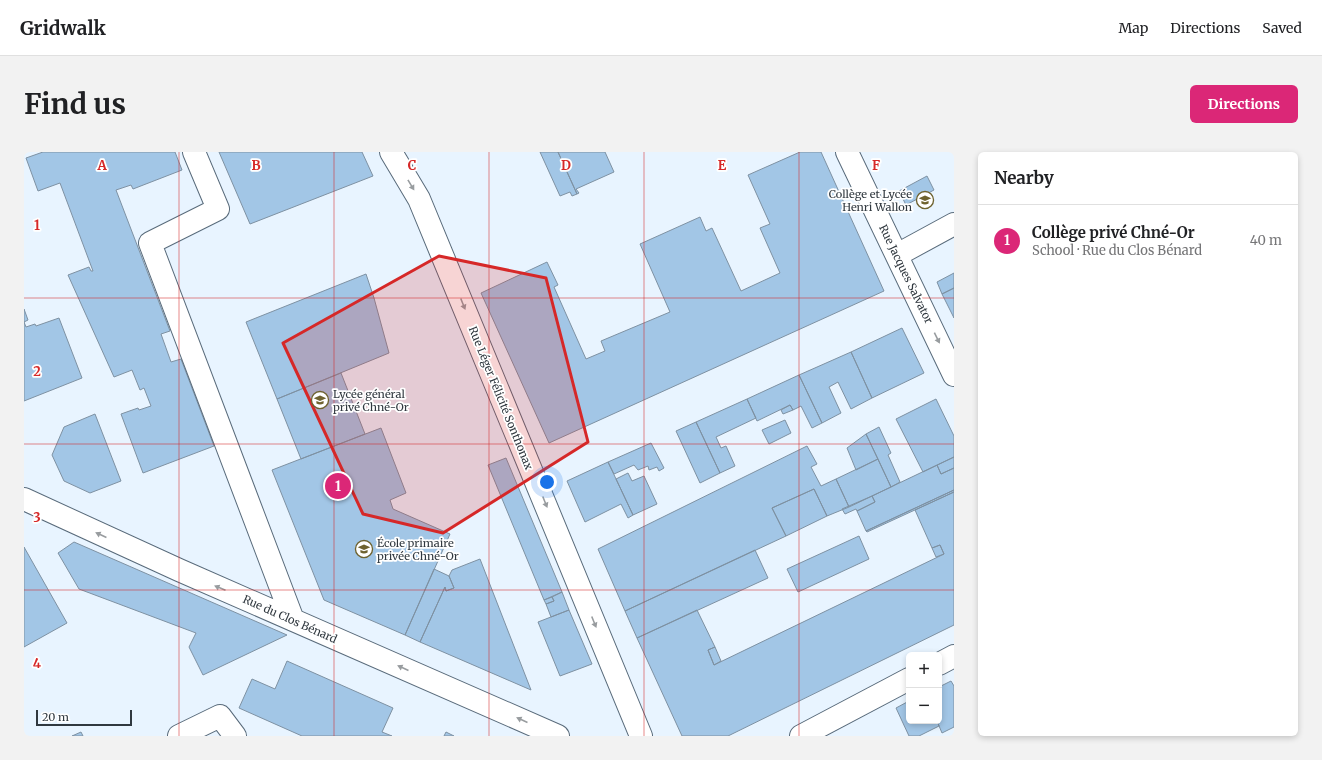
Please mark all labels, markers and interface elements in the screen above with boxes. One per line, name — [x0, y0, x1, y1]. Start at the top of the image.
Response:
text: Gridwalk — [20, 16, 106, 40]
text: Map — [1118, 19, 1148, 37]
text: Directions — [1170, 19, 1240, 37]
text: Saved — [1262, 19, 1302, 37]
button: Directions — [1190, 85, 1298, 123]
text: Find us — [24, 86, 126, 122]
text: A — [96, 157, 107, 174]
text: B — [251, 157, 261, 174]
text: C — [408, 157, 417, 174]
text: D — [561, 157, 571, 174]
text: E — [718, 157, 727, 174]
text: F — [872, 157, 880, 174]
text: Nearby — [994, 167, 1054, 189]
one-way arrow — [407, 180, 415, 190]
place label: Collège et Lycée Henri Wallon — [829, 187, 913, 214]
school or university icon: Collège et Lycée Henri Wallon — [915, 190, 935, 210]
text: 1 — [34, 217, 40, 234]
street label: Rue Jacques Salvator — [876, 222, 936, 326]
text: Collège privé Chné-Or — [1032, 223, 1195, 242]
text: 1 — [1004, 232, 1010, 249]
text: 40 m — [1250, 232, 1282, 249]
text: School · Rue du Clos Bénard — [1032, 242, 1202, 259]
one-way arrow — [460, 299, 466, 310]
street label: Rue Léger Félicité Sonthonax — [466, 324, 536, 472]
one-way arrow — [934, 333, 940, 344]
text: 2 — [33, 363, 41, 380]
place label: Lycée général privé Chné-Or — [333, 387, 409, 414]
school or university icon: Lycée général privé Chné-Or — [310, 390, 330, 410]
pin: 1 — [325, 471, 351, 501]
your location — [537, 472, 557, 492]
one-way arrow — [542, 497, 548, 509]
text: 3 — [33, 509, 41, 526]
one-way arrow — [96, 532, 107, 538]
place label: École primaire privée Chné-Or — [377, 536, 459, 563]
school or university icon: École primaire privée Chné-Or — [354, 539, 374, 559]
one-way arrow — [213, 585, 225, 591]
street label: Rue du Clos Bénard — [241, 592, 340, 646]
one-way arrow — [592, 617, 598, 629]
map controls — [906, 652, 942, 724]
button: + — [906, 652, 942, 688]
text: 4 — [33, 655, 42, 672]
one-way arrow — [397, 665, 409, 671]
button: − — [906, 688, 942, 724]
scale bar — [36, 708, 132, 727]
text: 20 m — [42, 710, 69, 724]
one-way arrow — [516, 717, 528, 723]

